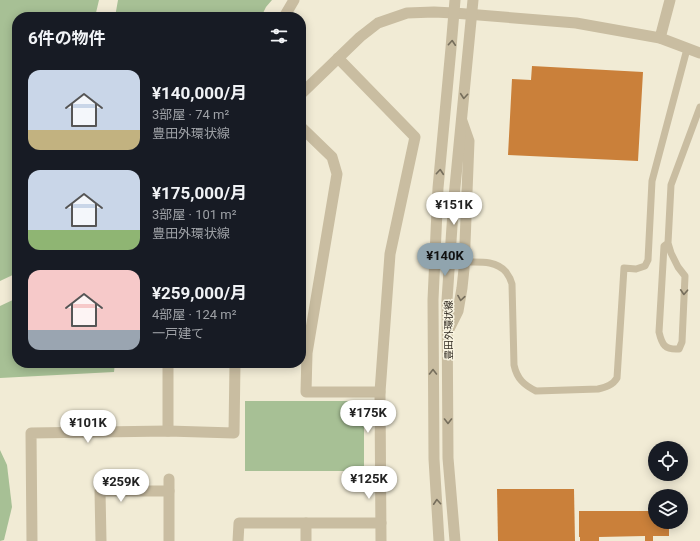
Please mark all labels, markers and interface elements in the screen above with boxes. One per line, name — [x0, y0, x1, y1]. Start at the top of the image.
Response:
icon: filters — [268, 25, 290, 47]
text: 6件の物件 — [28, 28, 106, 48]
one-way arrow — [447, 40, 456, 46]
text: ¥140,000/月 — [152, 83, 247, 103]
icon: home — [60, 86, 108, 134]
one-way arrow — [460, 92, 469, 99]
text: 3部屋 · 74 m² — [152, 107, 229, 122]
text: 豊田外環状線 — [152, 126, 230, 141]
one-way arrow — [435, 169, 444, 175]
text: ¥175,000/月 — [152, 183, 247, 203]
icon: home — [60, 186, 108, 234]
pin: ¥151K — [426, 192, 482, 226]
text: ¥151K — [435, 197, 473, 212]
text: 3部屋 · 101 m² — [152, 207, 236, 222]
text: 豊田外環状線 — [152, 226, 230, 241]
pin: ¥140K — [417, 243, 473, 277]
text: ¥140K — [426, 248, 464, 263]
text: ¥259,000/月 — [152, 283, 247, 303]
icon: home — [60, 286, 108, 334]
one-way arrow — [680, 289, 689, 295]
one-way arrow — [457, 295, 465, 301]
street label: 豊田外環状線 — [443, 300, 454, 360]
text: 4部屋 · 124 m² — [152, 307, 236, 322]
text: 一戸建て — [152, 326, 204, 341]
one-way arrow — [429, 369, 437, 375]
pin: ¥175K — [340, 400, 396, 434]
text: ¥175K — [349, 405, 387, 420]
pin: ¥101K — [60, 410, 116, 444]
text: ¥101K — [69, 415, 107, 430]
one-way arrow — [444, 418, 452, 424]
map controls — [648, 441, 688, 529]
button: locate — [648, 441, 688, 481]
pin: ¥125K — [341, 466, 397, 500]
pin: ¥259K — [93, 469, 149, 503]
text: ¥125K — [350, 471, 388, 486]
text: ¥259K — [102, 474, 140, 489]
button: layers — [648, 489, 688, 529]
one-way arrow — [432, 499, 441, 505]

